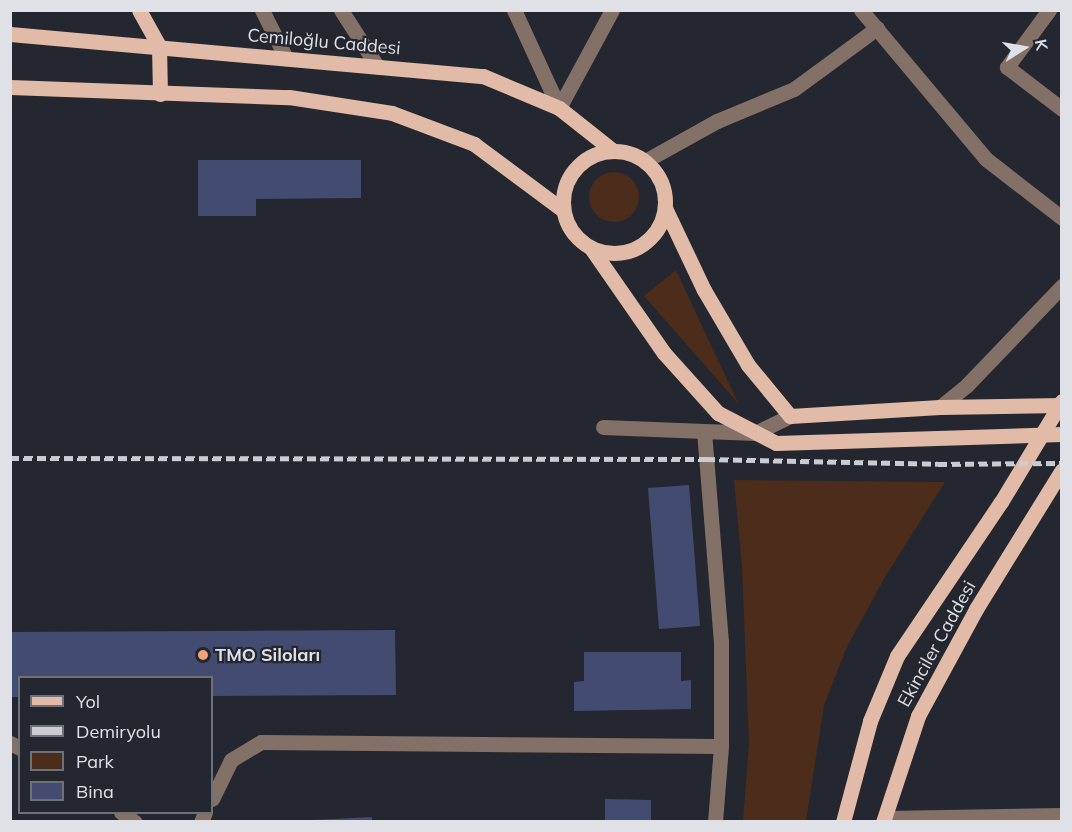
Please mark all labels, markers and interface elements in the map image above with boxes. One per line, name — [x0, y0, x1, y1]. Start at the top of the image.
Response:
north arrow — [994, 18, 1054, 78]
street label: Cemiloğlu Caddesi — [246, 25, 402, 59]
text: K — [1031, 37, 1053, 52]
street label: Ekinciler Caddesi — [893, 577, 981, 711]
place label: TMO Siloları — [215, 644, 320, 666]
marker: TMO Siloları — [196, 648, 210, 662]
legend — [18, 676, 213, 814]
text: Yol — [76, 690, 100, 713]
text: Demiryolu — [76, 720, 161, 743]
text: Park — [76, 750, 114, 773]
text: Bina — [76, 780, 114, 803]

